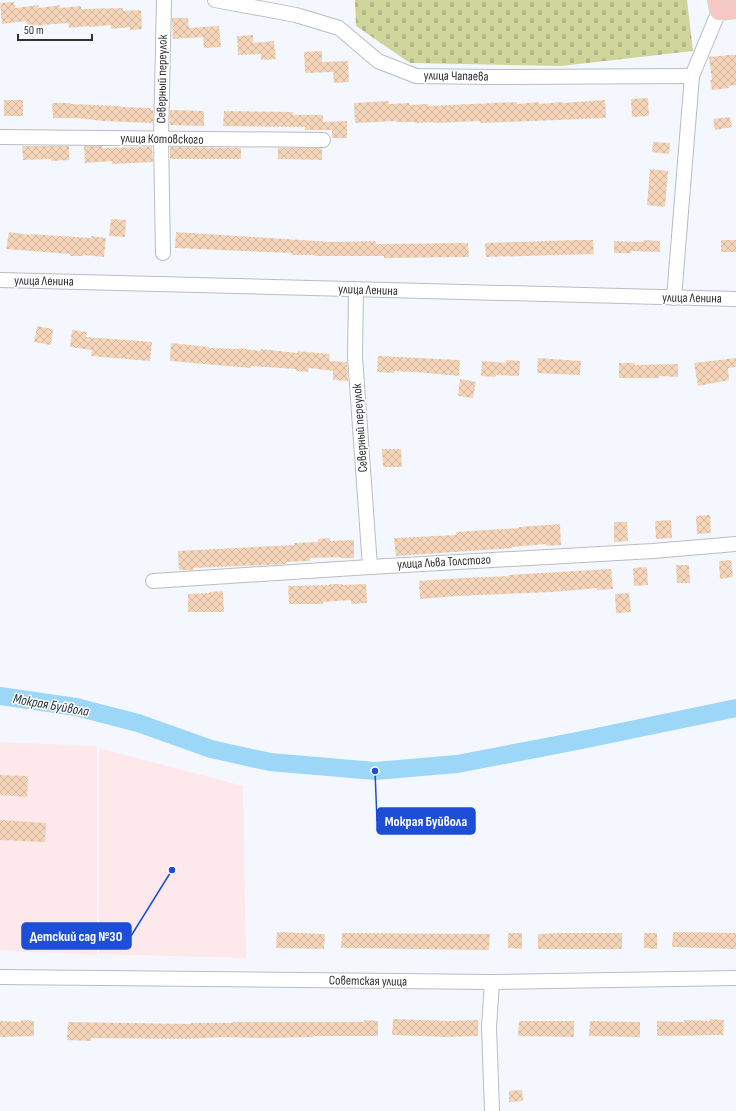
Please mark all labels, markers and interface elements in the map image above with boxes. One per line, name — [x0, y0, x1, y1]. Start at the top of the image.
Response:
scale bar — [18, 16, 92, 42]
text: 50 m — [24, 23, 44, 38]
street label: Северный переулок — [153, 34, 171, 124]
street label: улица Чапаева — [423, 67, 489, 85]
street label: улица Котовского — [120, 130, 204, 148]
street label: улица Ленина — [14, 272, 74, 290]
street label: улица Ленина — [338, 281, 398, 299]
street label: улица Ленина — [662, 289, 722, 307]
street label: Северный переулок — [349, 383, 371, 473]
street label: улица Льва Толстого — [397, 552, 491, 572]
water label: Мокрая Буйвола — [12, 690, 91, 720]
callout: Мокрая Буйвола — [377, 808, 475, 834]
text: Мокрая Буйвола — [385, 813, 467, 830]
callout: Детский сад №30 — [22, 923, 131, 949]
text: Детский сад №30 — [30, 928, 123, 945]
street label: Советская улица — [329, 972, 407, 990]

